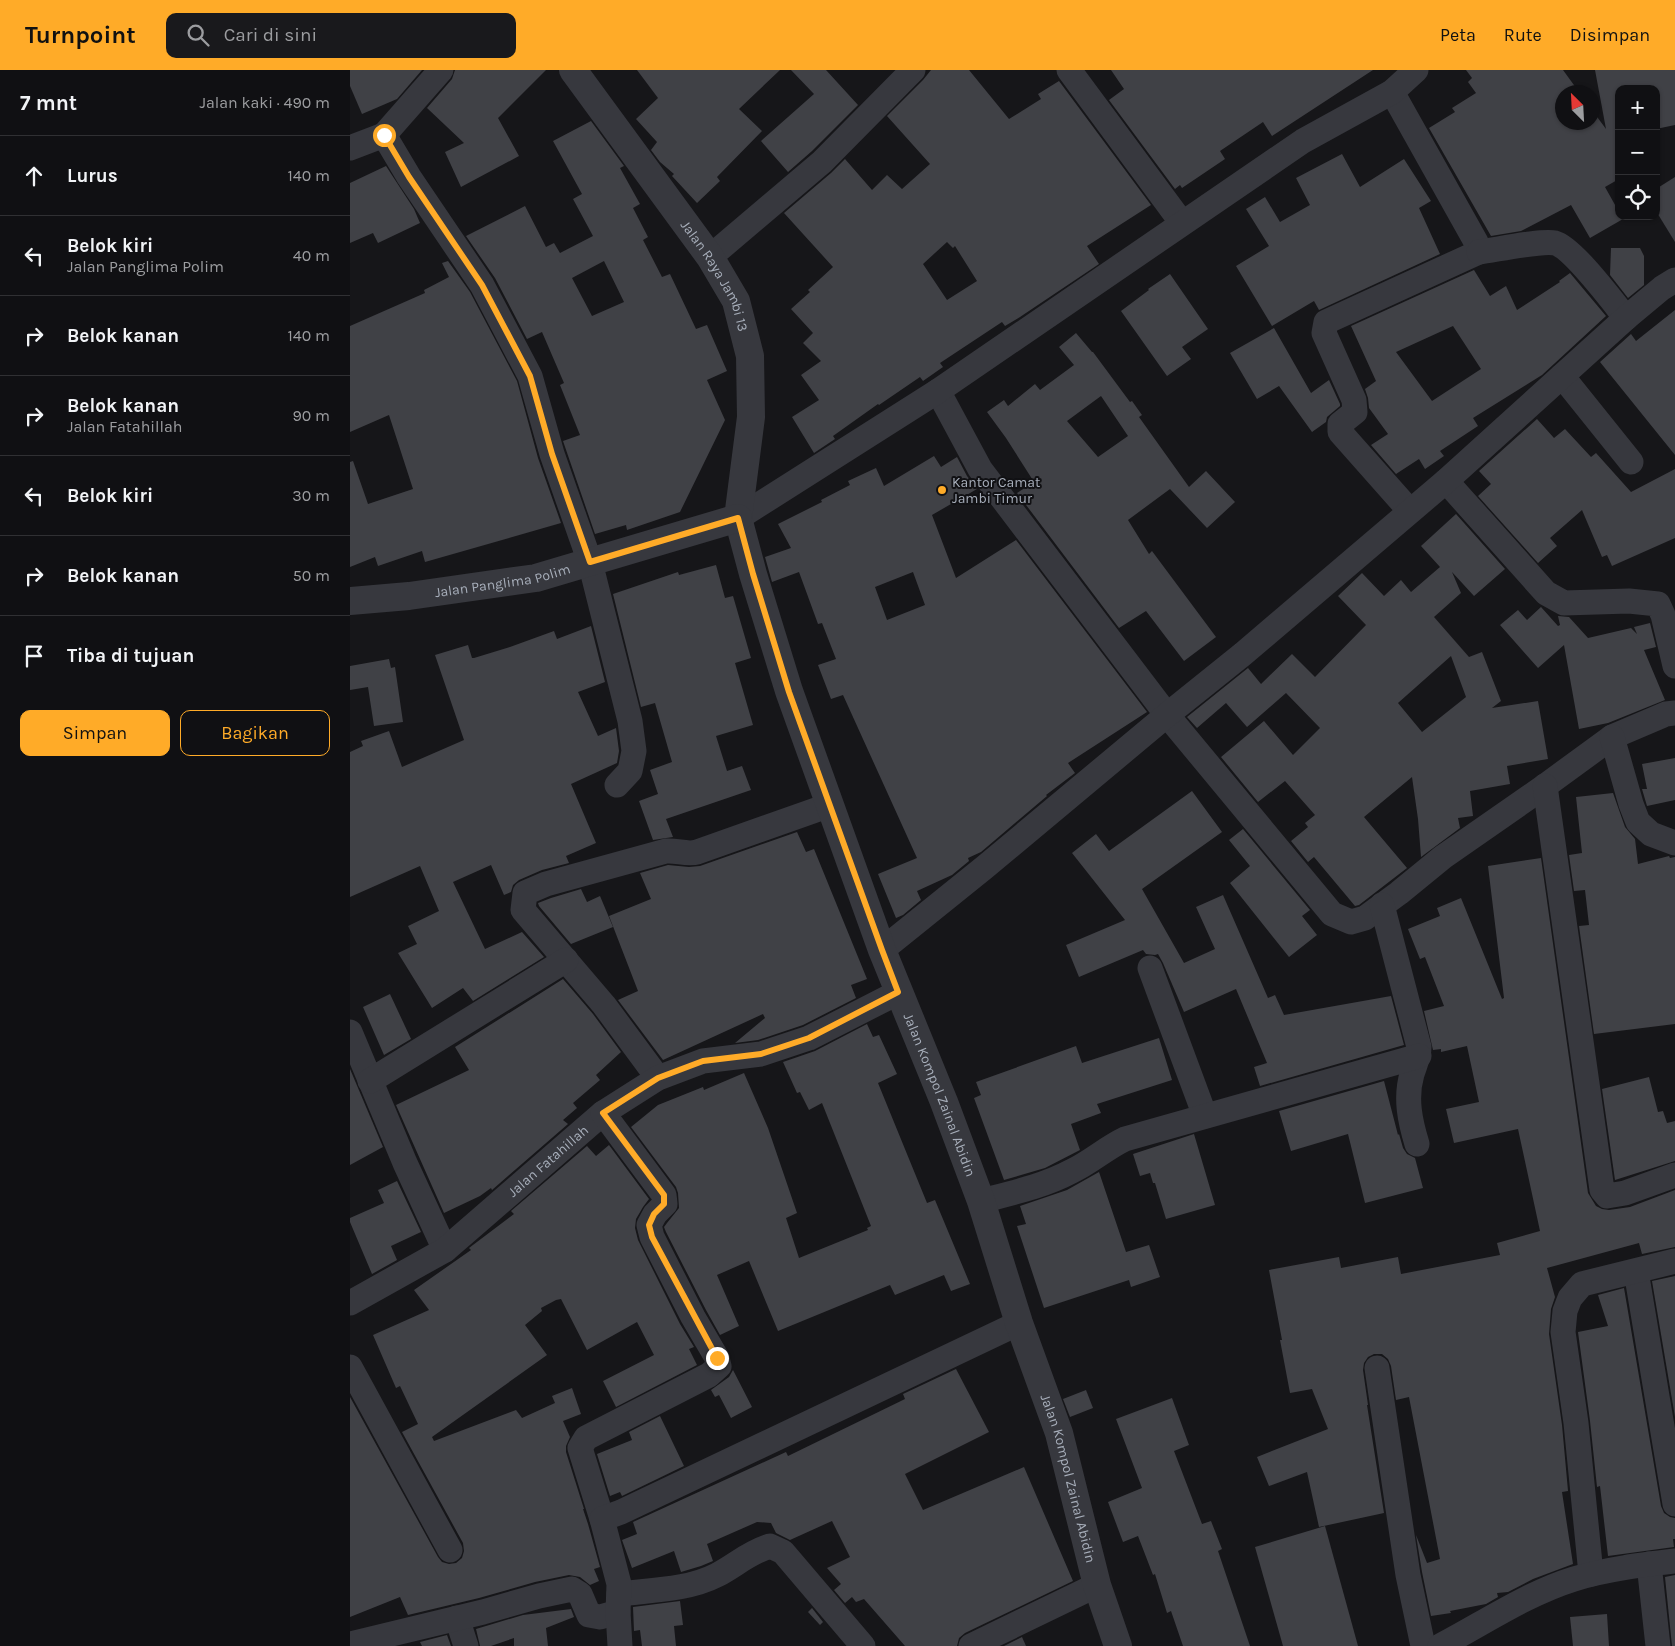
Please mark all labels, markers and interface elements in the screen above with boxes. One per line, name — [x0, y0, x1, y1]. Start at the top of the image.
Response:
search box — [166, 13, 516, 58]
text: Turnpoint — [25, 21, 136, 49]
icon: search — [184, 21, 212, 49]
text: Cari di sini — [224, 24, 317, 46]
text: Peta — [1440, 24, 1476, 46]
text: Rute — [1504, 24, 1542, 46]
text: Disimpan — [1570, 24, 1650, 46]
north arrow — [1555, 85, 1600, 130]
map controls — [1615, 85, 1660, 220]
button: + — [1615, 85, 1660, 130]
text: 7 mnt — [20, 91, 77, 115]
text: Jalan kaki · 490 m — [199, 93, 330, 112]
route start — [373, 124, 396, 147]
button: − — [1615, 130, 1660, 175]
icon: ahead — [20, 162, 48, 190]
text: Lurus — [67, 165, 118, 187]
text: 140 m — [288, 166, 330, 185]
button: locate — [1615, 175, 1660, 220]
street label: Jalan Raya Jambi 13 — [677, 217, 752, 333]
text: Belok kiri — [67, 235, 153, 257]
icon: left — [20, 242, 48, 270]
text: 40 m — [293, 246, 330, 265]
text: Jalan Panglima Polim — [67, 257, 224, 276]
icon: right — [20, 322, 48, 350]
text: Belok kanan — [67, 325, 179, 347]
text: 140 m — [288, 326, 330, 345]
text: Belok kanan — [67, 395, 179, 417]
icon: right — [20, 402, 48, 430]
text: 90 m — [292, 406, 330, 425]
text: Jalan Fatahillah — [67, 417, 183, 436]
place label: Kantor Camat Jambi Timur — [952, 474, 1040, 507]
icon: left — [20, 482, 48, 510]
marker: Kantor Camat Jambi Timur — [936, 484, 948, 496]
text: Belok kiri — [67, 485, 153, 507]
text: 30 m — [292, 486, 330, 505]
street label: Jalan Panglima Polim — [434, 560, 572, 601]
icon: right — [20, 562, 48, 590]
text: Belok kanan — [67, 565, 179, 587]
text: 50 m — [293, 566, 330, 585]
icon: arrive — [20, 642, 48, 670]
text: Tiba di tujuan — [67, 645, 194, 667]
button: Simpan — [20, 710, 170, 756]
button: Bagikan — [180, 710, 330, 756]
street label: Jalan Kompol Zainal Abidin — [900, 1010, 980, 1179]
street label: Jalan Fatahillah — [504, 1121, 592, 1200]
route end — [706, 1347, 729, 1370]
street label: Jalan Kompol Zainal Abidin — [1037, 1392, 1100, 1564]

